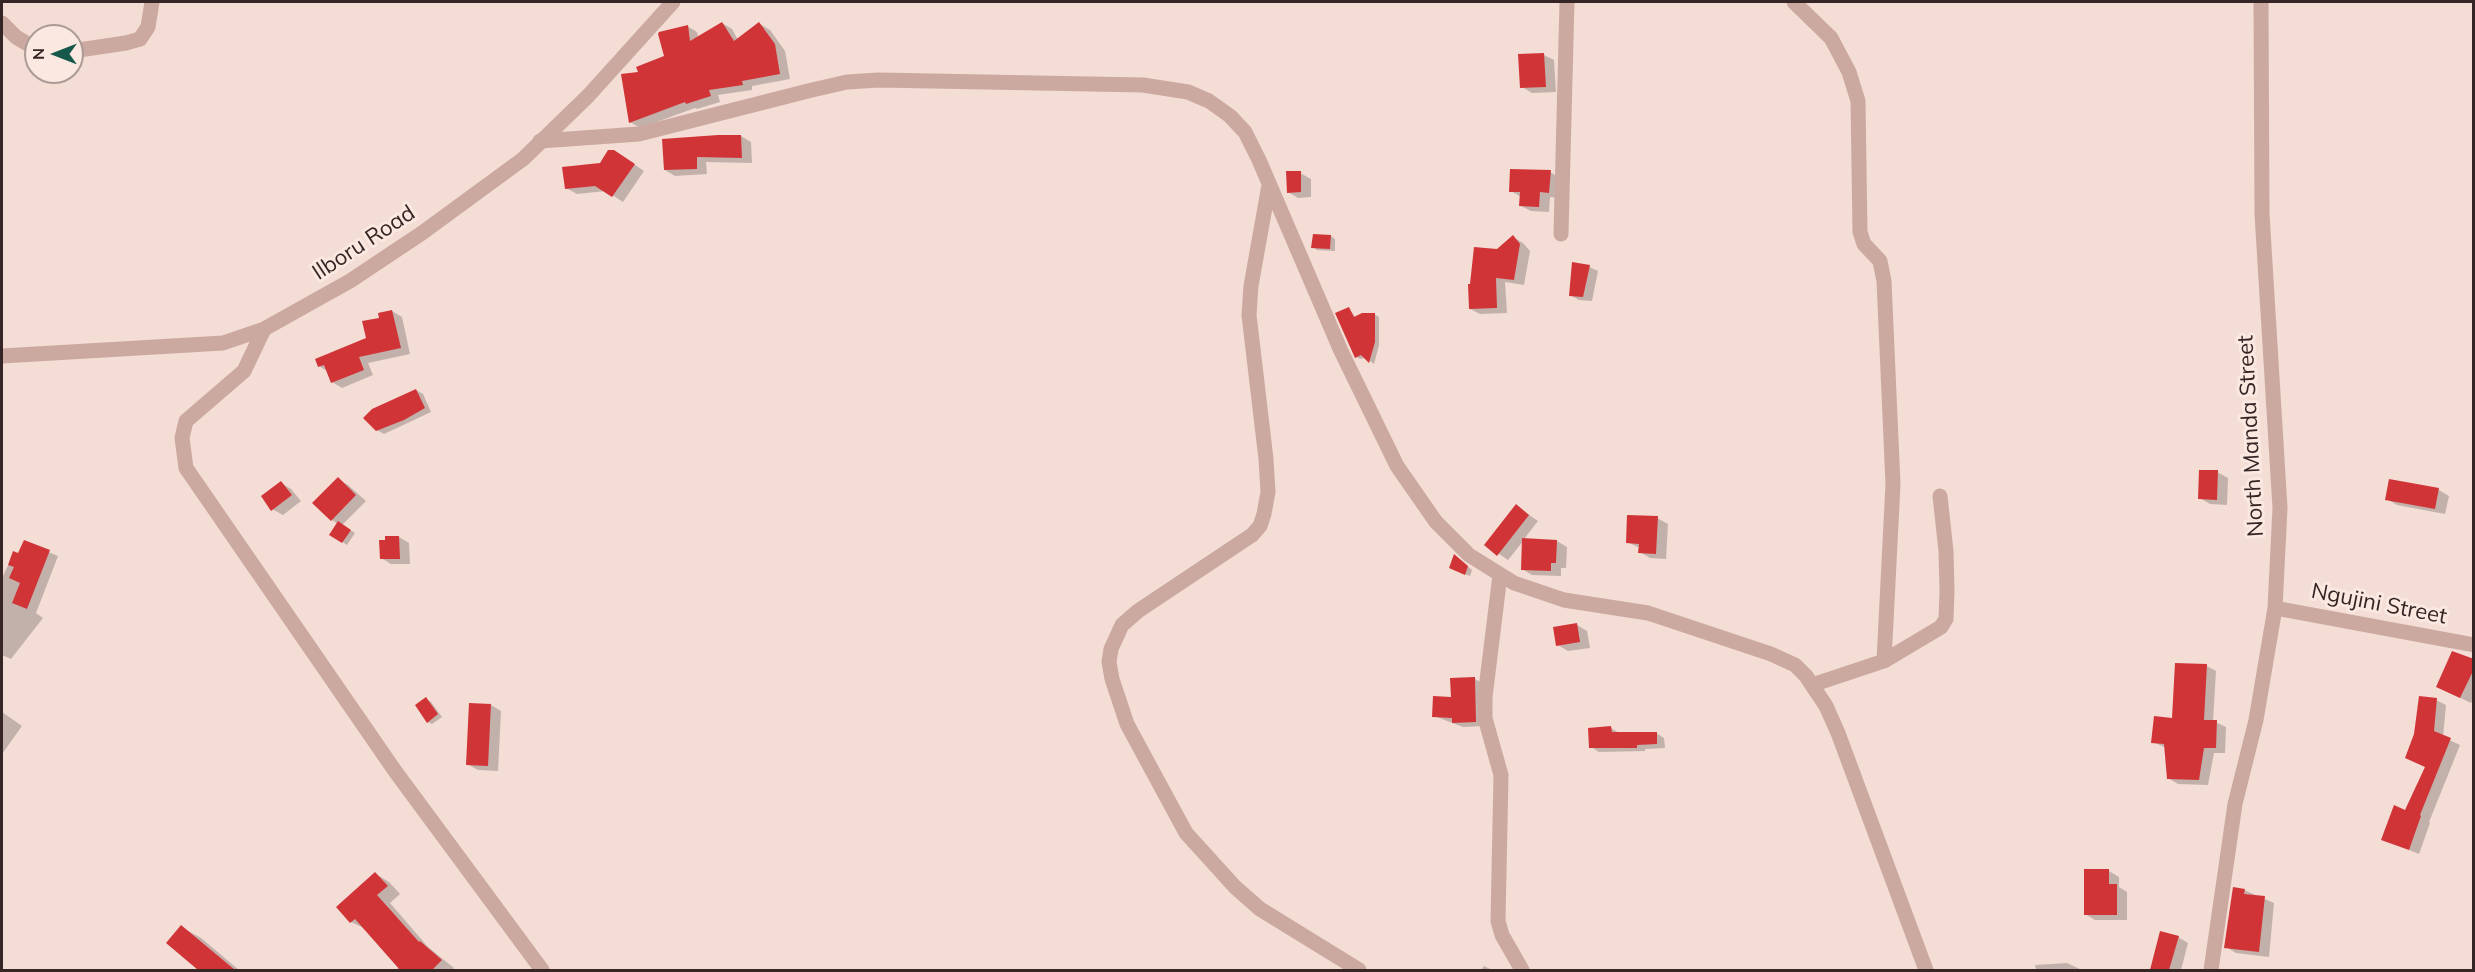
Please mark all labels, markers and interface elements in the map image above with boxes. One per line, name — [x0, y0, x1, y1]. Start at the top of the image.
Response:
north arrow — [24, 24, 84, 84]
text: N — [28, 48, 48, 60]
street label: Ilboru Road — [308, 200, 420, 286]
street label: North Manda Street — [2233, 335, 2269, 537]
street label: Ngujini Street — [2309, 578, 2449, 630]

